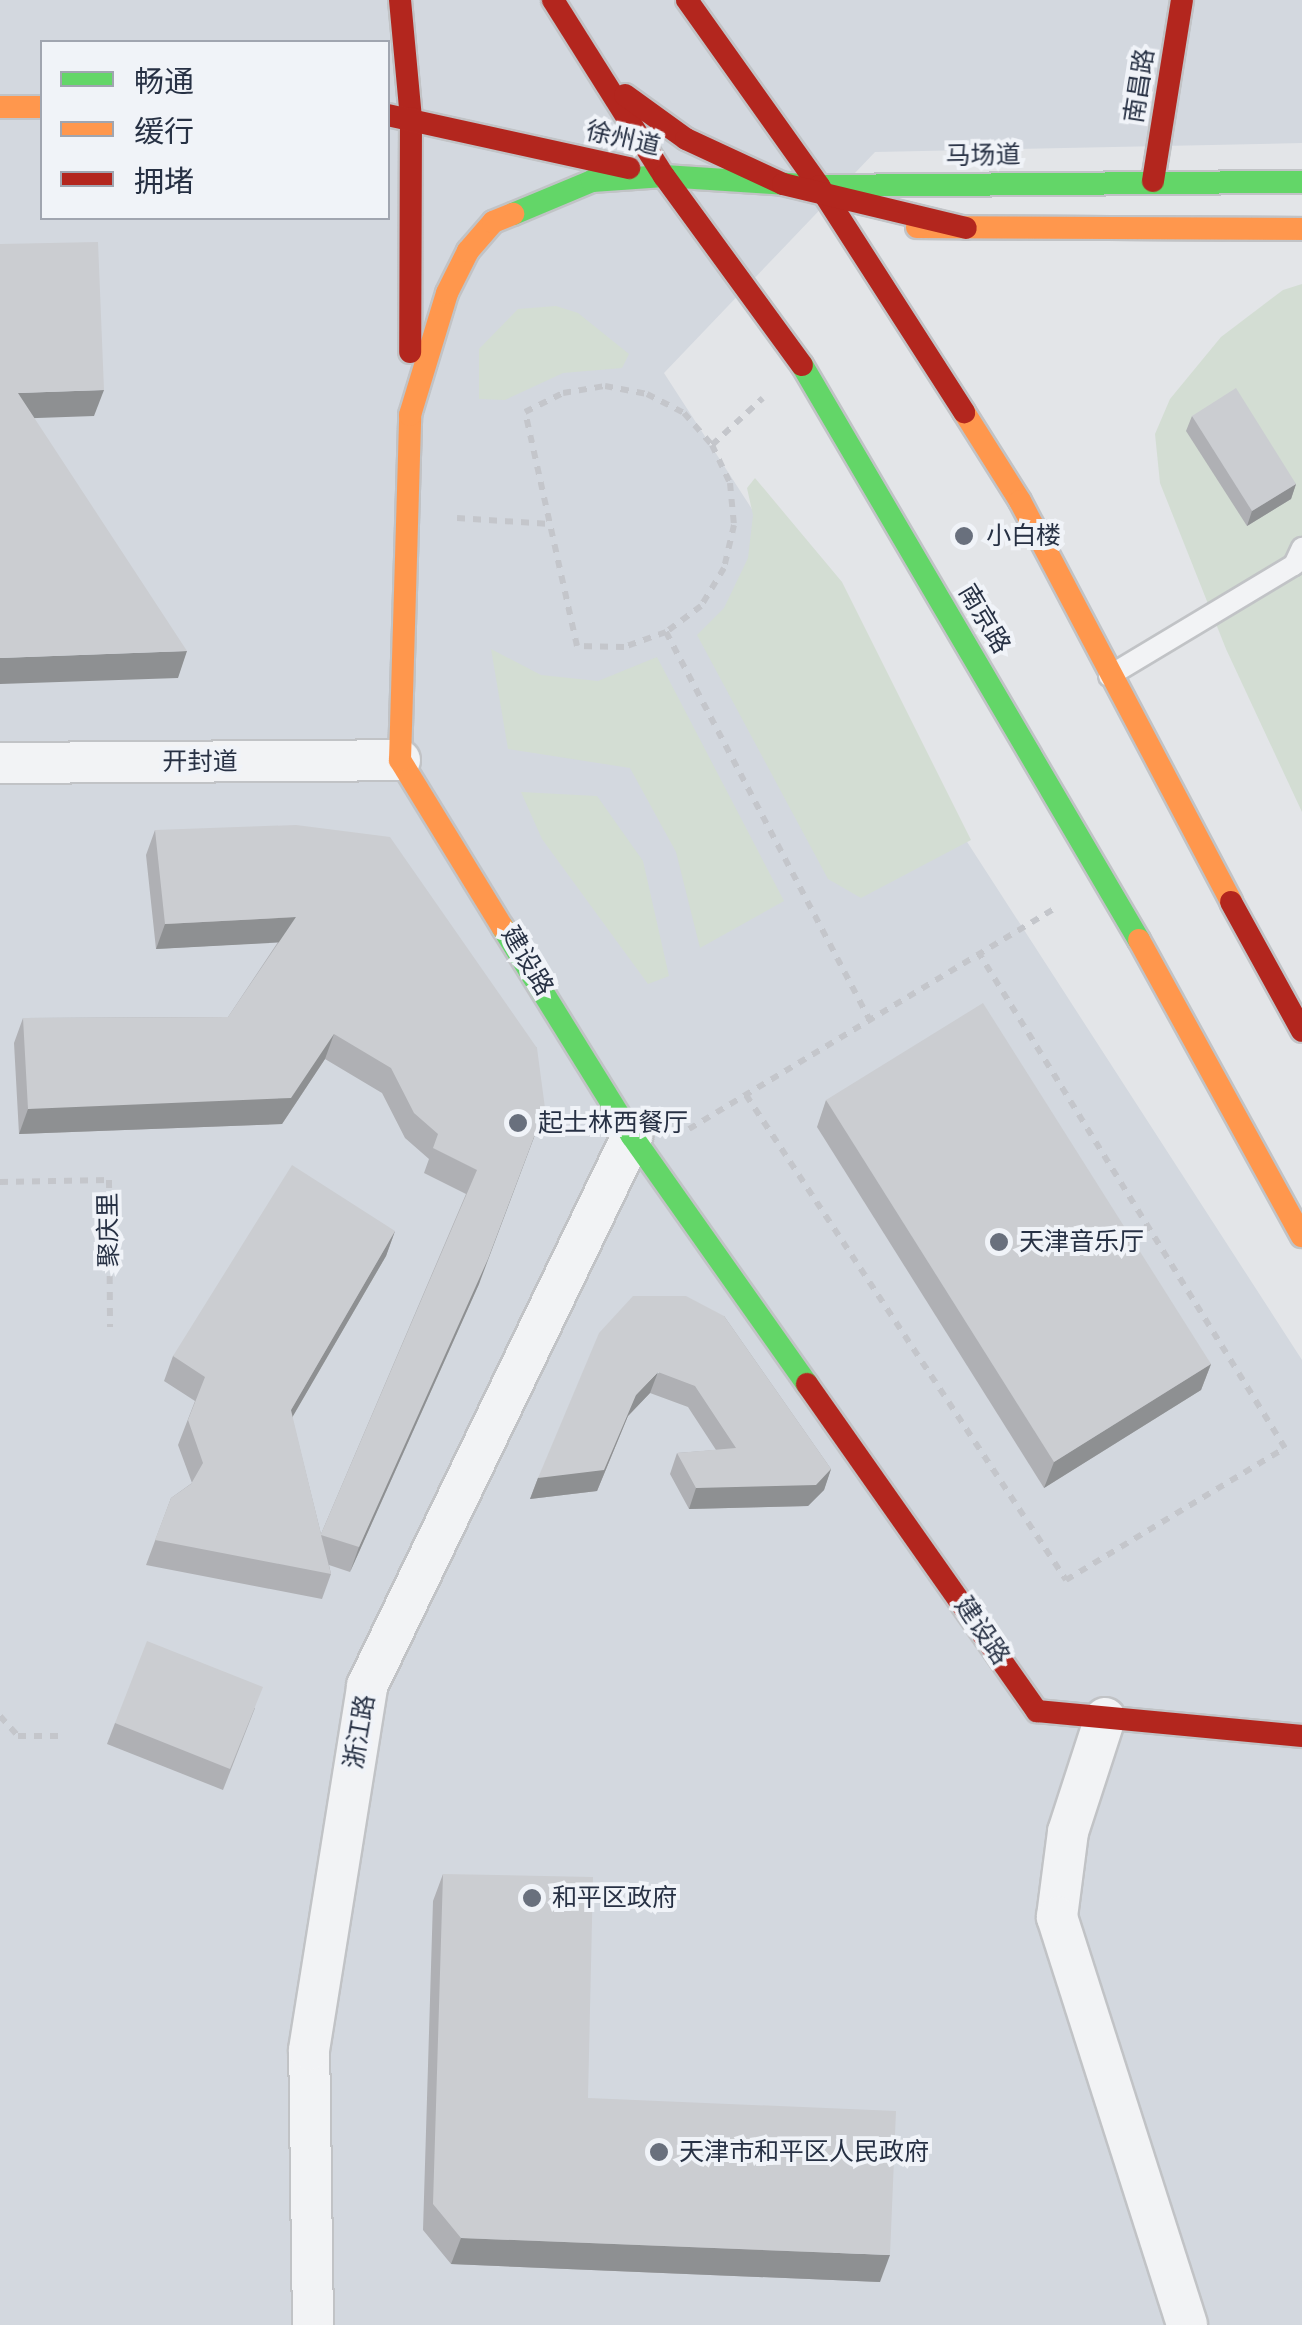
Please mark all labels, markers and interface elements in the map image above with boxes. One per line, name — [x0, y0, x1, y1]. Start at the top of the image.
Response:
legend — [40, 40, 390, 220]
street label: 南昌路 — [1119, 47, 1161, 125]
text: 畅通 — [134, 62, 194, 101]
text: 缓行 — [134, 112, 194, 151]
street label: 徐州道 — [583, 116, 663, 162]
street label: 马场道 — [945, 140, 1021, 172]
text: 拥堵 — [134, 162, 194, 201]
place label: 小白楼 — [986, 521, 1061, 551]
marker: 小白楼 — [951, 523, 977, 549]
street label: 南京路 — [952, 579, 1016, 659]
street label: 开封道 — [163, 747, 237, 777]
street label: 建设路 — [495, 921, 559, 1001]
place label: 起士林西餐厅 — [538, 1108, 688, 1138]
marker: 起士林西餐厅 — [507, 1112, 529, 1134]
street label: 聚庆里 — [93, 1192, 125, 1268]
place label: 天津音乐厅 — [1019, 1227, 1144, 1257]
marker: 天津音乐厅 — [988, 1231, 1010, 1253]
street label: 建设路 — [949, 1592, 1015, 1670]
street label: 浙江路 — [339, 1692, 381, 1772]
place label: 和平区政府 — [552, 1883, 677, 1913]
marker: 和平区政府 — [521, 1887, 543, 1909]
place label: 天津市和平区人民政府 — [679, 2137, 929, 2167]
marker: 天津市和平区人民政府 — [648, 2141, 670, 2163]

